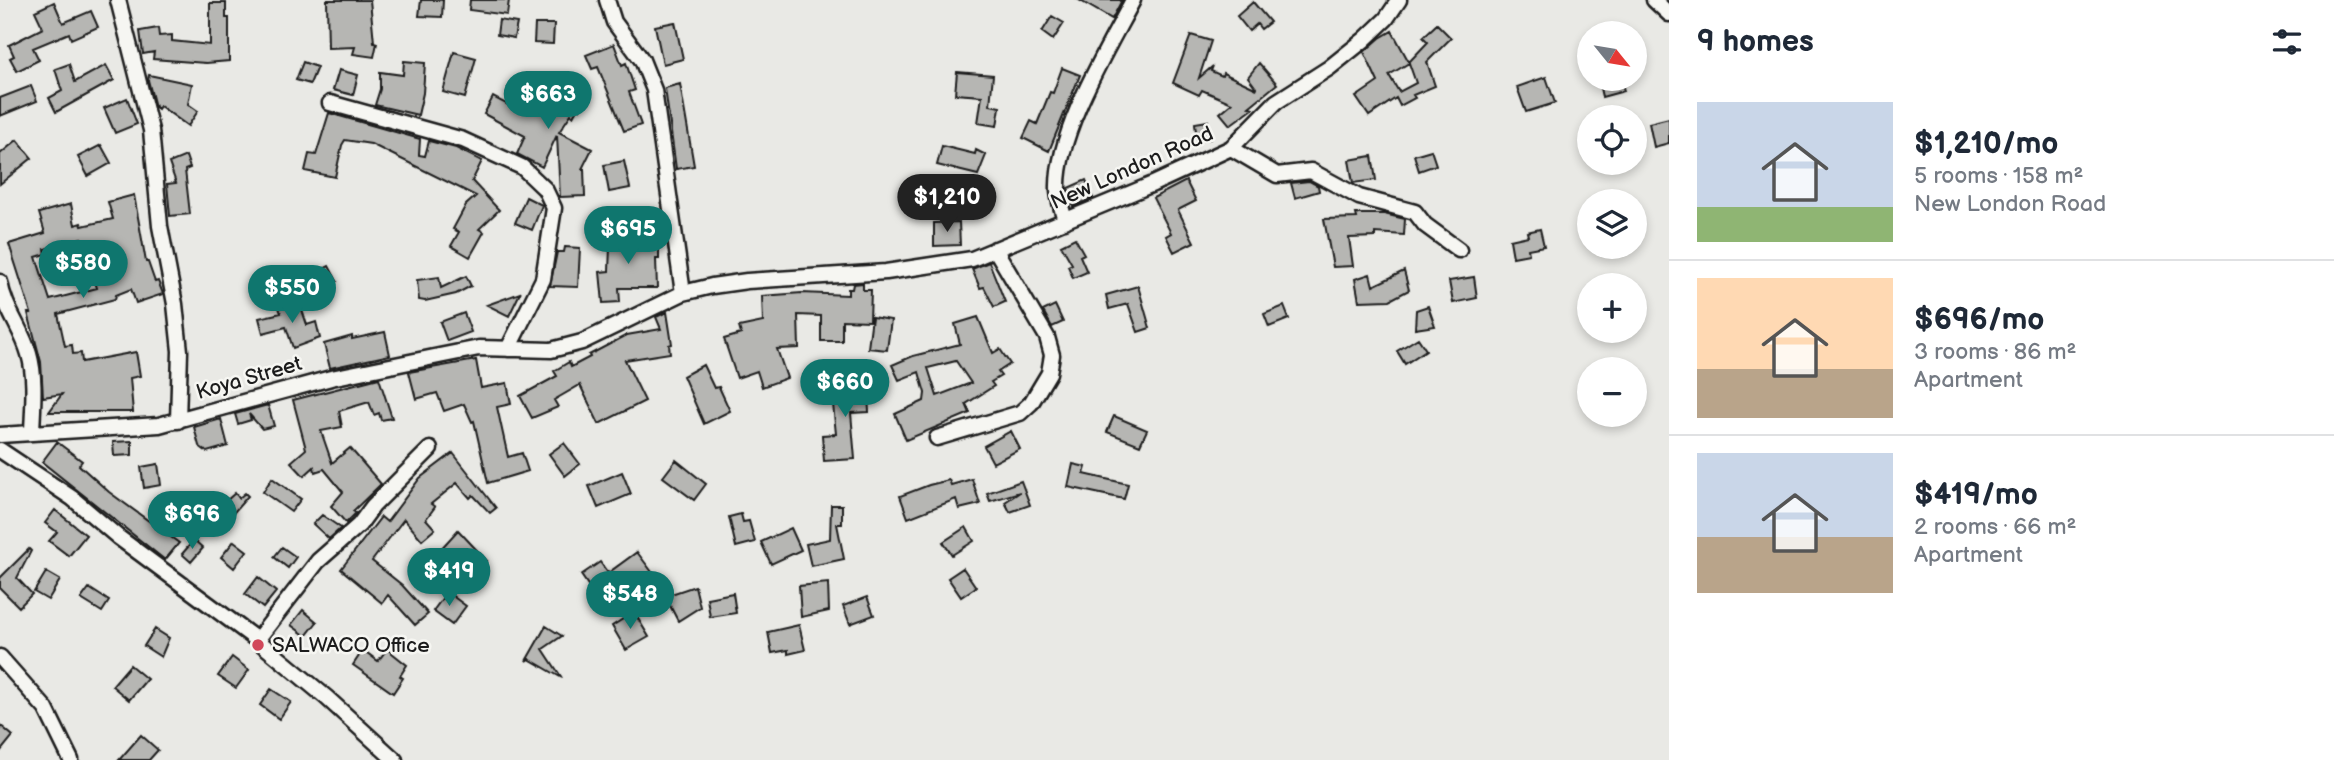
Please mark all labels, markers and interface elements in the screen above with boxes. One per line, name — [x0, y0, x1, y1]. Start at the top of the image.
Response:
north arrow — [1577, 21, 1647, 91]
map controls — [1577, 21, 1647, 427]
icon: filters — [2268, 23, 2306, 61]
text: 9 homes — [1697, 24, 1814, 60]
pin: $663 — [507, 72, 589, 131]
text: $663 — [520, 80, 576, 108]
button: locate — [1577, 105, 1647, 175]
street label: New London Road — [1047, 121, 1217, 215]
text: $1,210/mo — [1914, 126, 2058, 162]
icon: home — [1753, 130, 1837, 214]
text: 5 rooms · 158 m² — [1914, 162, 2083, 190]
pin: $1,210 — [890, 174, 1004, 234]
text: $1,210 — [913, 183, 981, 211]
button: layers — [1577, 189, 1647, 259]
text: New London Road — [1914, 190, 2106, 218]
pin: $695 — [587, 206, 669, 266]
text: $695 — [600, 215, 656, 243]
pin: $580 — [42, 240, 124, 300]
text: $580 — [55, 249, 111, 277]
pin: $550 — [251, 266, 333, 325]
button: + — [1577, 273, 1647, 343]
text: $550 — [264, 274, 320, 302]
text: $696/mo — [1914, 302, 2044, 338]
icon: home — [1753, 306, 1837, 390]
text: 3 rooms · 86 m² — [1914, 338, 2076, 366]
street label: Koya Street — [193, 351, 305, 405]
button: − — [1577, 357, 1647, 427]
pin: $660 — [804, 360, 886, 419]
text: Apartment — [1914, 366, 2023, 394]
text: $660 — [816, 368, 874, 396]
text: $419/mo — [1914, 477, 2038, 513]
icon: home — [1753, 481, 1837, 565]
pin: $696 — [151, 491, 233, 551]
text: $696 — [164, 500, 220, 528]
text: 2 rooms · 66 m² — [1914, 513, 2076, 541]
text: Apartment — [1914, 541, 2023, 569]
pin: $419 — [408, 548, 490, 608]
text: $419 — [423, 557, 475, 585]
pin: $548 — [589, 572, 671, 631]
text: $548 — [602, 580, 658, 608]
place label: SALWACO Office — [272, 633, 430, 658]
marker: SALWACO Office — [250, 637, 266, 653]

